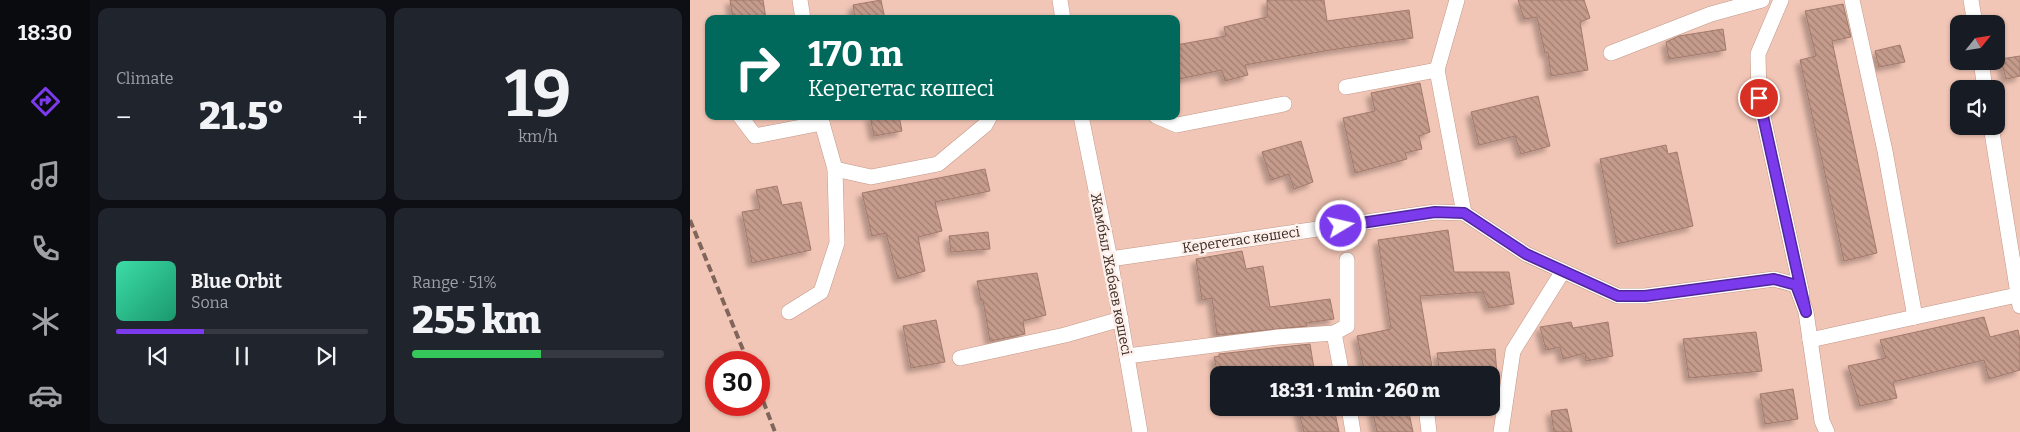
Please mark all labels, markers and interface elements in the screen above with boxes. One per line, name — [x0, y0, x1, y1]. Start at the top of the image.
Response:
north arrow — [1950, 15, 2005, 70]
map controls — [1950, 15, 2005, 135]
text: 18:30 — [18, 19, 72, 46]
text: 170 m — [808, 33, 903, 75]
icon: right — [725, 35, 790, 100]
text: 19 — [505, 55, 571, 133]
text: Climate — [116, 69, 174, 88]
text: Керегетас көшесі — [808, 75, 994, 102]
pin — [1738, 77, 1780, 119]
button: sound — [1950, 80, 2005, 135]
icon: directions — [28, 84, 63, 119]
icon: arrive — [1745, 84, 1773, 112]
text: 21.5° — [199, 93, 285, 139]
text: − — [116, 101, 131, 134]
text: + — [352, 101, 368, 134]
text: km/h — [518, 127, 558, 146]
icon: music — [28, 158, 63, 193]
street label: Жамбыл Жабаев көшесі — [1087, 191, 1135, 357]
position arrow — [1314, 199, 1366, 251]
street label: Керегетас көшесі — [1181, 223, 1301, 257]
icon: phone — [28, 231, 63, 266]
text: Blue Orbit — [191, 270, 282, 293]
text: Range · 51% — [412, 273, 497, 292]
text: Sona — [191, 293, 228, 312]
text: 255 km — [412, 297, 541, 343]
icon: climate — [28, 304, 63, 339]
icon: previous — [144, 342, 172, 370]
icon: pause — [228, 342, 256, 370]
icon: next — [312, 342, 340, 370]
speed limit sign: 30 — [705, 351, 770, 416]
icon: car — [28, 378, 63, 413]
text: 18:31 · 1 min · 260 m — [1270, 379, 1440, 402]

